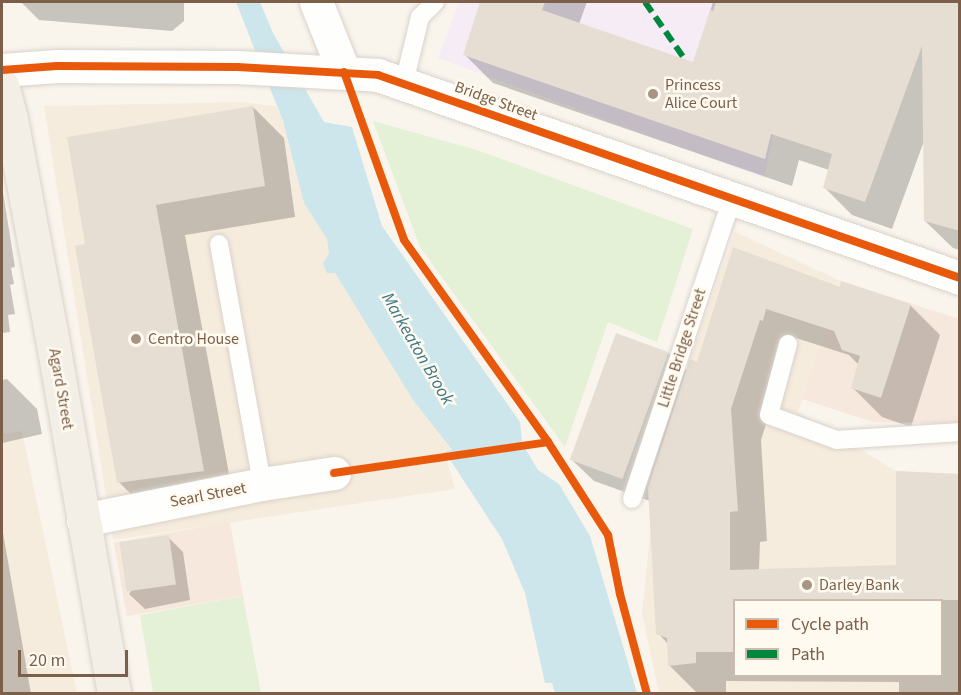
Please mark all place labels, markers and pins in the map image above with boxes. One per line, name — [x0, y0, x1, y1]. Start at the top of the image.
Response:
place label: Princess Alice Court — [665, 75, 737, 113]
marker: Princess Alice Court — [646, 87, 660, 101]
place label: Centro House — [148, 329, 239, 349]
marker: Centro House — [129, 332, 143, 346]
place label: Darley Bank — [819, 575, 899, 595]
marker: Darley Bank — [800, 578, 814, 592]

